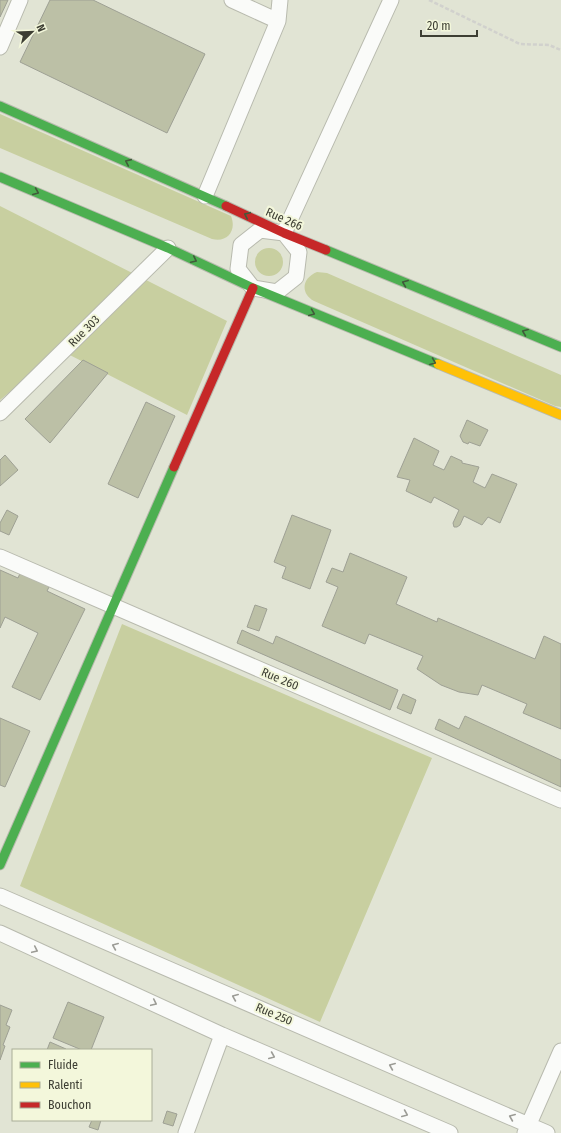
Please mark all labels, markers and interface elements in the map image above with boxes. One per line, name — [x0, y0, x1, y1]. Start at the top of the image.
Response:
north arrow — [12, 12, 52, 52]
scale bar — [421, 12, 477, 38]
text: 20 m — [427, 19, 451, 33]
text: N — [33, 23, 48, 34]
one-way arrow — [125, 159, 132, 167]
one-way arrow — [31, 187, 39, 195]
street label: Rue 266 — [263, 205, 305, 233]
one-way arrow — [243, 212, 251, 220]
one-way arrow — [189, 255, 197, 263]
one-way arrow — [401, 279, 408, 287]
one-way arrow — [308, 308, 316, 316]
street label: Rue 303 — [65, 312, 103, 350]
one-way arrow — [521, 329, 528, 337]
one-way arrow — [429, 358, 436, 366]
street label: Rue 260 — [259, 665, 301, 693]
one-way arrow — [112, 943, 120, 951]
one-way arrow — [32, 945, 39, 953]
one-way arrow — [231, 994, 238, 1002]
one-way arrow — [150, 999, 157, 1007]
street label: Rue 250 — [253, 1000, 295, 1028]
legend — [12, 1049, 152, 1121]
one-way arrow — [269, 1052, 276, 1060]
text: Fluide — [48, 1058, 78, 1072]
one-way arrow — [389, 1062, 396, 1070]
text: Ralenti — [48, 1078, 83, 1092]
text: Bouchon — [48, 1098, 91, 1112]
one-way arrow — [401, 1109, 408, 1117]
one-way arrow — [508, 1114, 515, 1122]

